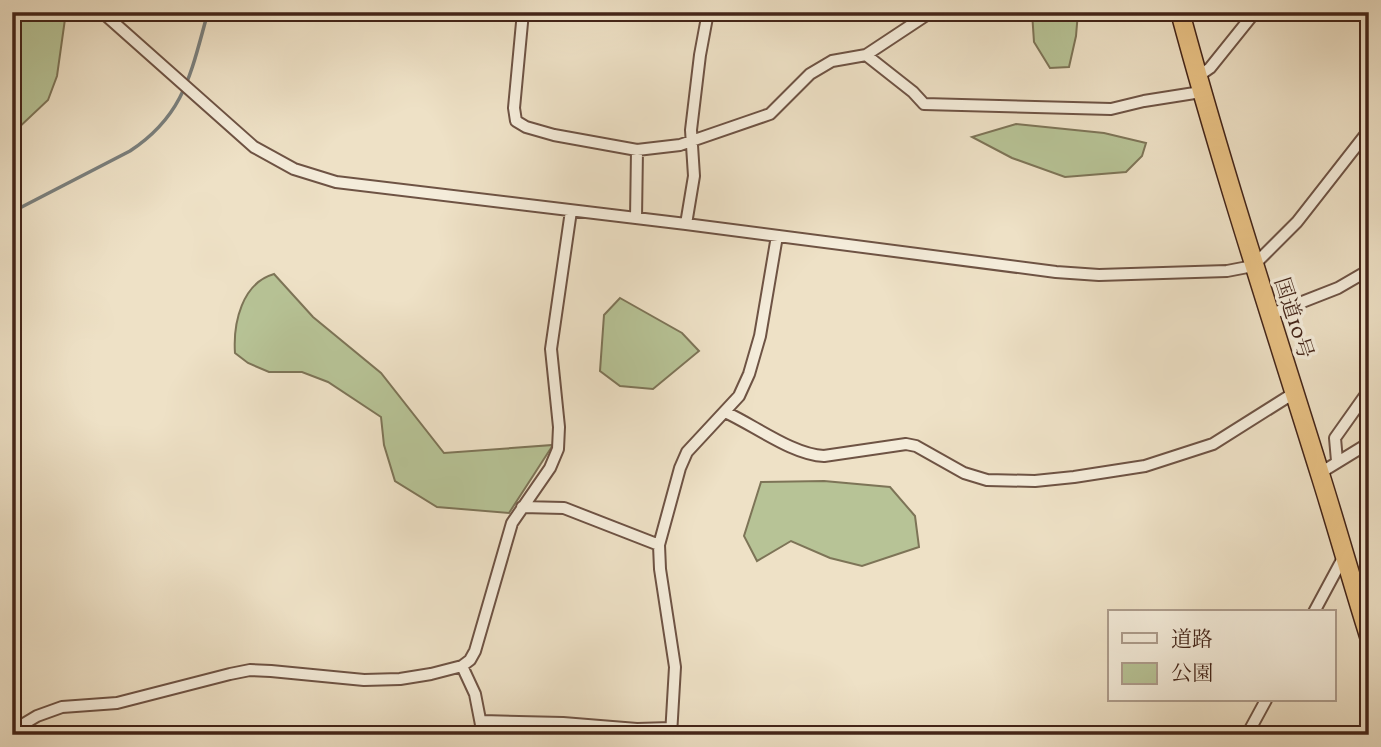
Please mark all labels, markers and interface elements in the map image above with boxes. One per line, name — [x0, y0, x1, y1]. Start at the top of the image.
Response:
street label: 国道10号 — [1266, 274, 1319, 363]
legend — [1108, 610, 1336, 702]
text: 道路 — [1171, 626, 1213, 655]
text: 公園 — [1171, 660, 1213, 689]

